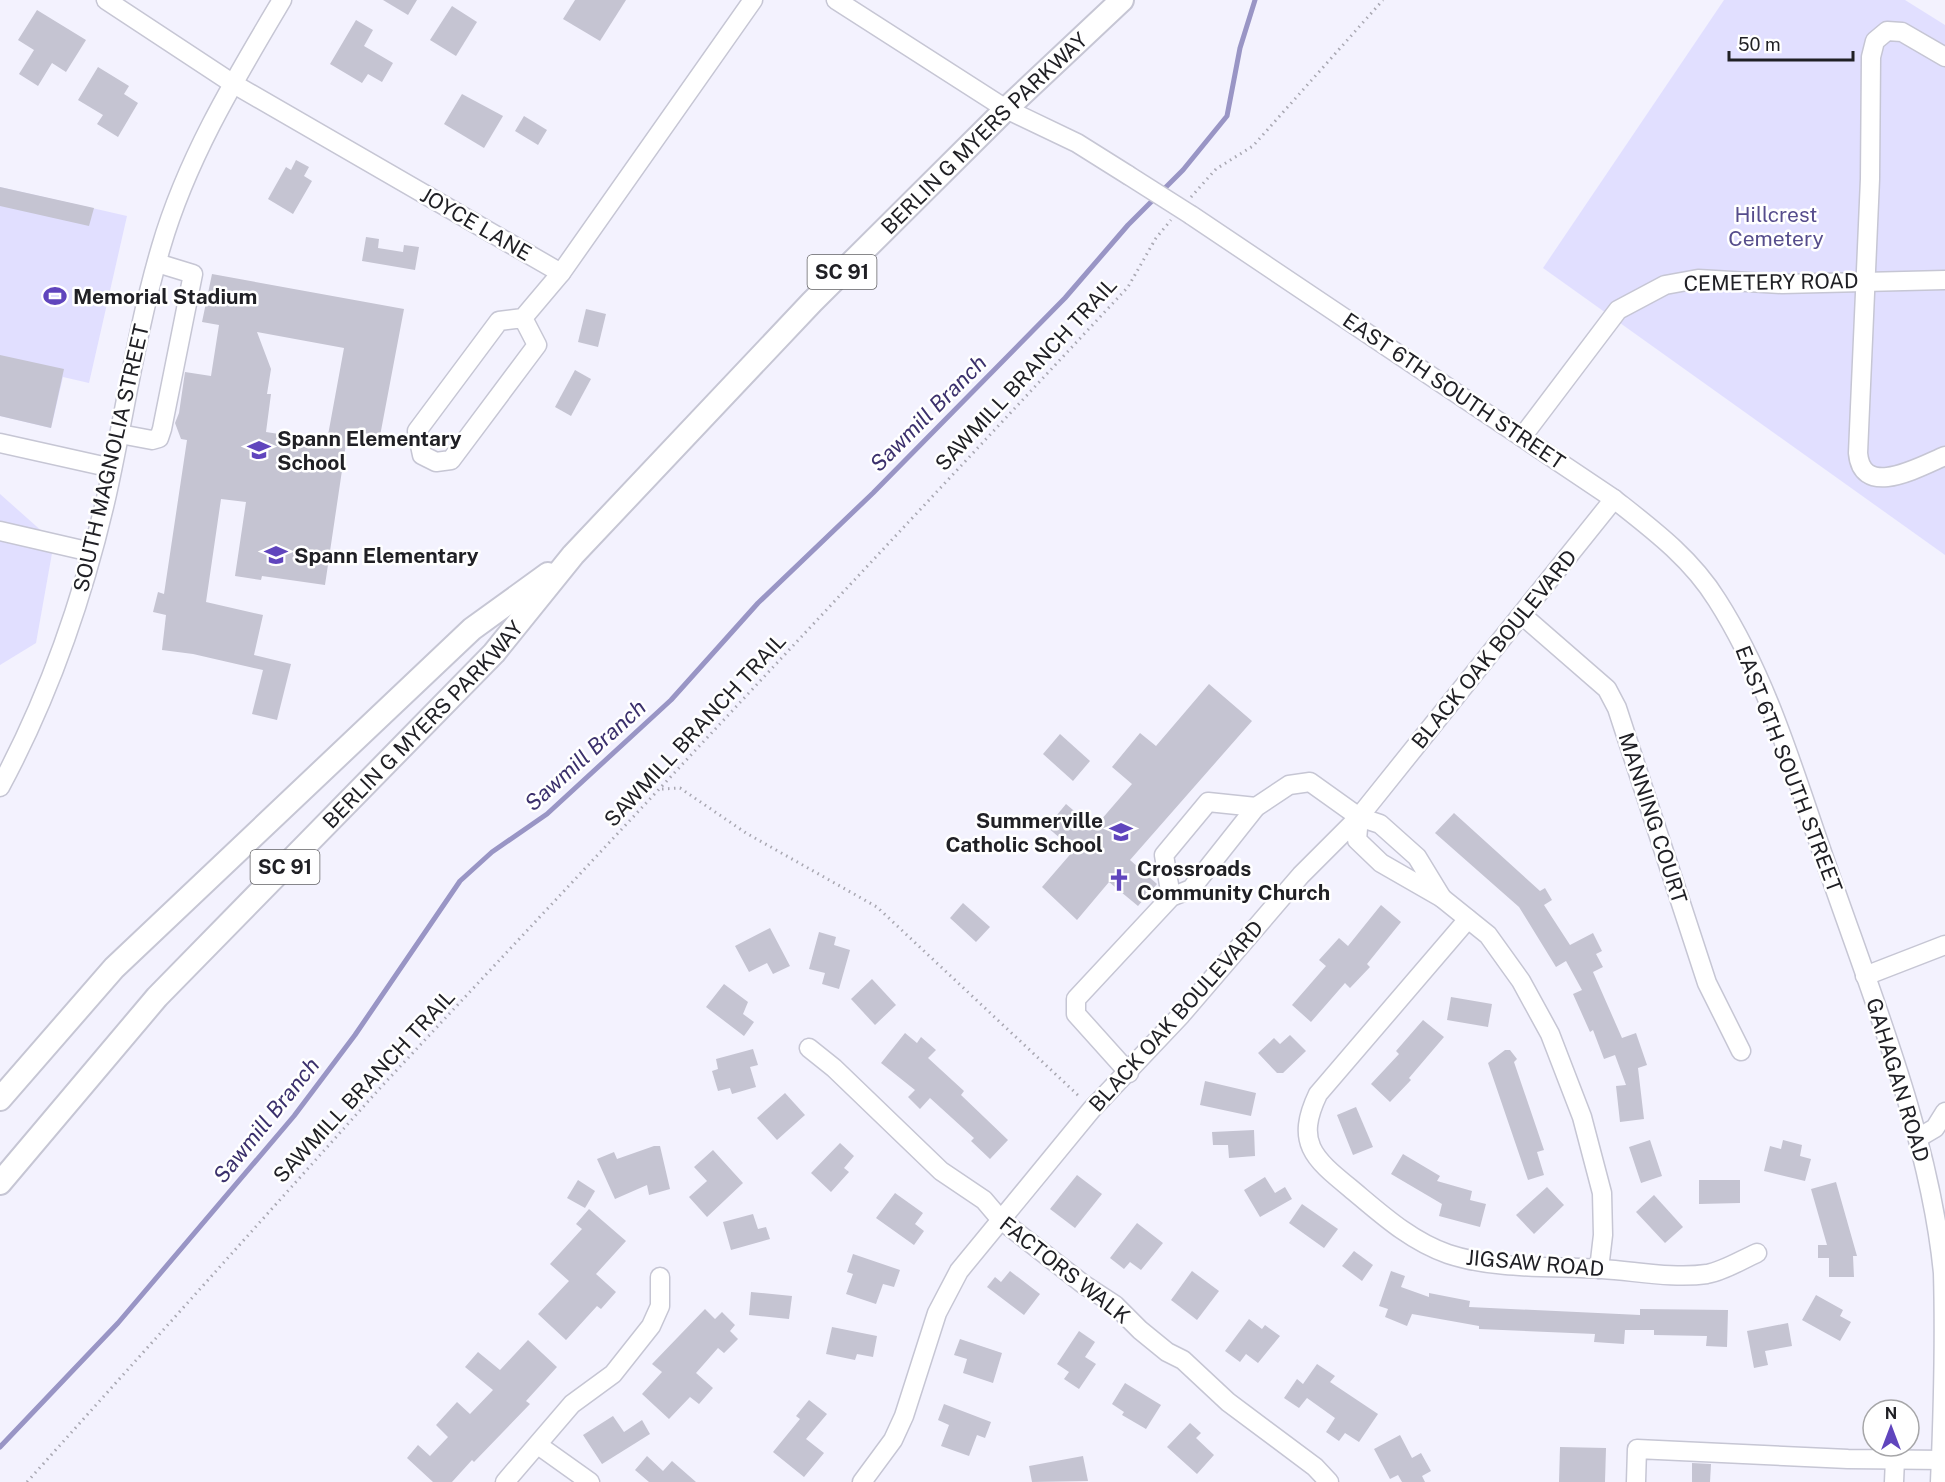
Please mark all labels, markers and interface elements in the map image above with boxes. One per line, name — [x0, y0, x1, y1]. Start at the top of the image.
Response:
scale bar — [1729, 24, 1854, 62]
street label: BERLIN G MYERS PARKWAY — [875, 27, 1092, 239]
text: 50 m — [1738, 34, 1781, 55]
street label: JOYCE LANE — [416, 182, 536, 266]
park label: Hillcrest Cemetery — [1728, 202, 1824, 251]
road number: SC 91 — [808, 255, 876, 289]
street label: CEMETERY ROAD — [1683, 268, 1859, 296]
street label: SAWMILL BRANCH TRAIL — [930, 272, 1122, 476]
sports icon: Memorial Stadium — [42, 283, 68, 309]
place label: Memorial Stadium — [73, 284, 257, 309]
street label: EAST 6TH SOUTH STREET — [1338, 307, 1570, 475]
street label: SOUTH MAGNOLIA STREET — [68, 322, 154, 594]
water label: Sawmill Branch — [864, 349, 992, 477]
place label: Spann Elementary School — [277, 426, 462, 475]
school or university icon: Spann Elementary School — [246, 437, 272, 463]
school or university icon: Spann Elementary — [263, 542, 289, 568]
place label: Spann Elementary — [294, 543, 479, 568]
street label: BLACK OAK BOULEVARD — [1406, 545, 1582, 753]
street label: BERLIN G MYERS PARKWAY — [317, 615, 528, 833]
street label: SAWMILL BRANCH TRAIL — [599, 628, 791, 832]
street label: EAST 6TH SOUTH STREET — [1730, 642, 1848, 896]
water label: Sawmill Branch — [519, 694, 651, 816]
street label: MANNING COURT — [1614, 729, 1692, 907]
place label: Summerville Catholic School — [945, 808, 1103, 857]
school or university icon: Summerville Catholic School — [1108, 819, 1134, 845]
road number: SC 91 — [250, 850, 320, 884]
place label: Crossroads Community Church — [1137, 856, 1330, 905]
church icon: Crossroads Community Church — [1106, 867, 1132, 893]
street label: BLACK OAK BOULEVARD — [1084, 915, 1268, 1117]
street label: SAWMILL BRANCH TRAIL — [268, 984, 460, 1188]
street label: GAHAGAN ROAD — [1861, 995, 1935, 1165]
water label: Sawmill Branch — [208, 1052, 324, 1188]
street label: FACTORS WALK — [995, 1211, 1135, 1329]
street label: JIGSAW ROAD — [1465, 1244, 1605, 1282]
north arrow — [1861, 1398, 1921, 1458]
text: N — [1885, 1404, 1897, 1423]

